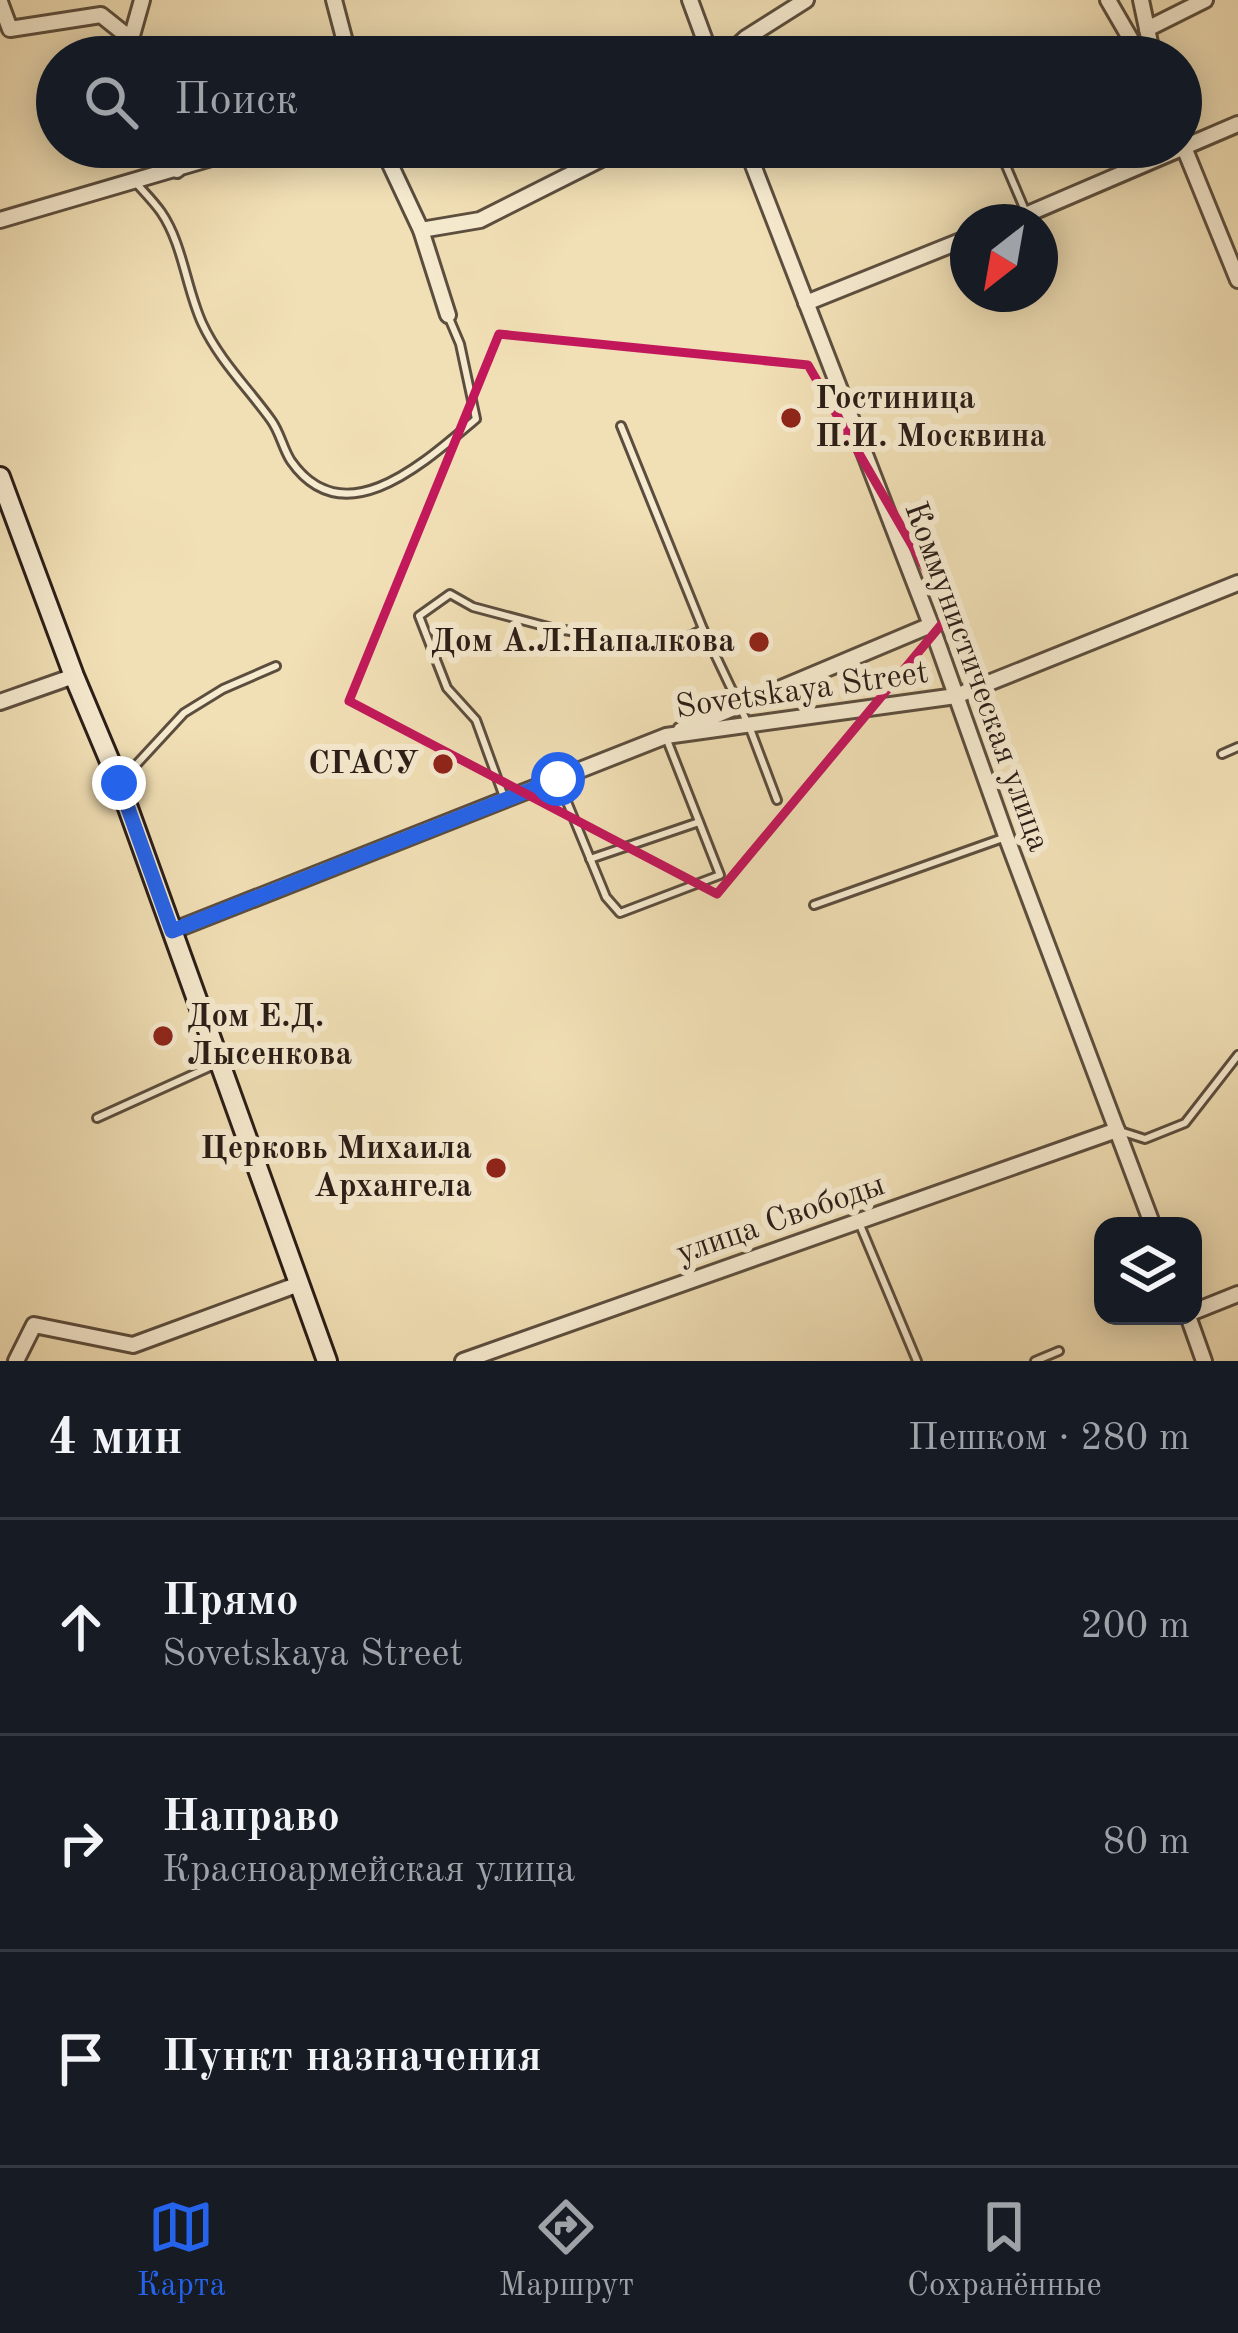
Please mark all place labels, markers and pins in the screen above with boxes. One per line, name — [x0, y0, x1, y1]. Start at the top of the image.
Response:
place label: Гостиница П.И. Москвина — [815, 383, 1047, 454]
marker: Гостиница П.И. Москвина — [778, 405, 804, 431]
place label: Дом А.Л.Напалкова — [431, 626, 735, 659]
marker: Дом А.Л.Напалкова — [746, 629, 772, 655]
place label: СГАСУ — [308, 748, 419, 781]
marker: СГАСУ — [430, 751, 456, 777]
place label: Дом Е.Д. Лысенкова — [187, 1001, 352, 1072]
marker: Дом Е.Д. Лысенкова — [150, 1023, 176, 1049]
place label: Церковь Михаила Архангела — [200, 1133, 472, 1204]
marker: Церковь Михаила Архангела — [483, 1155, 509, 1181]

